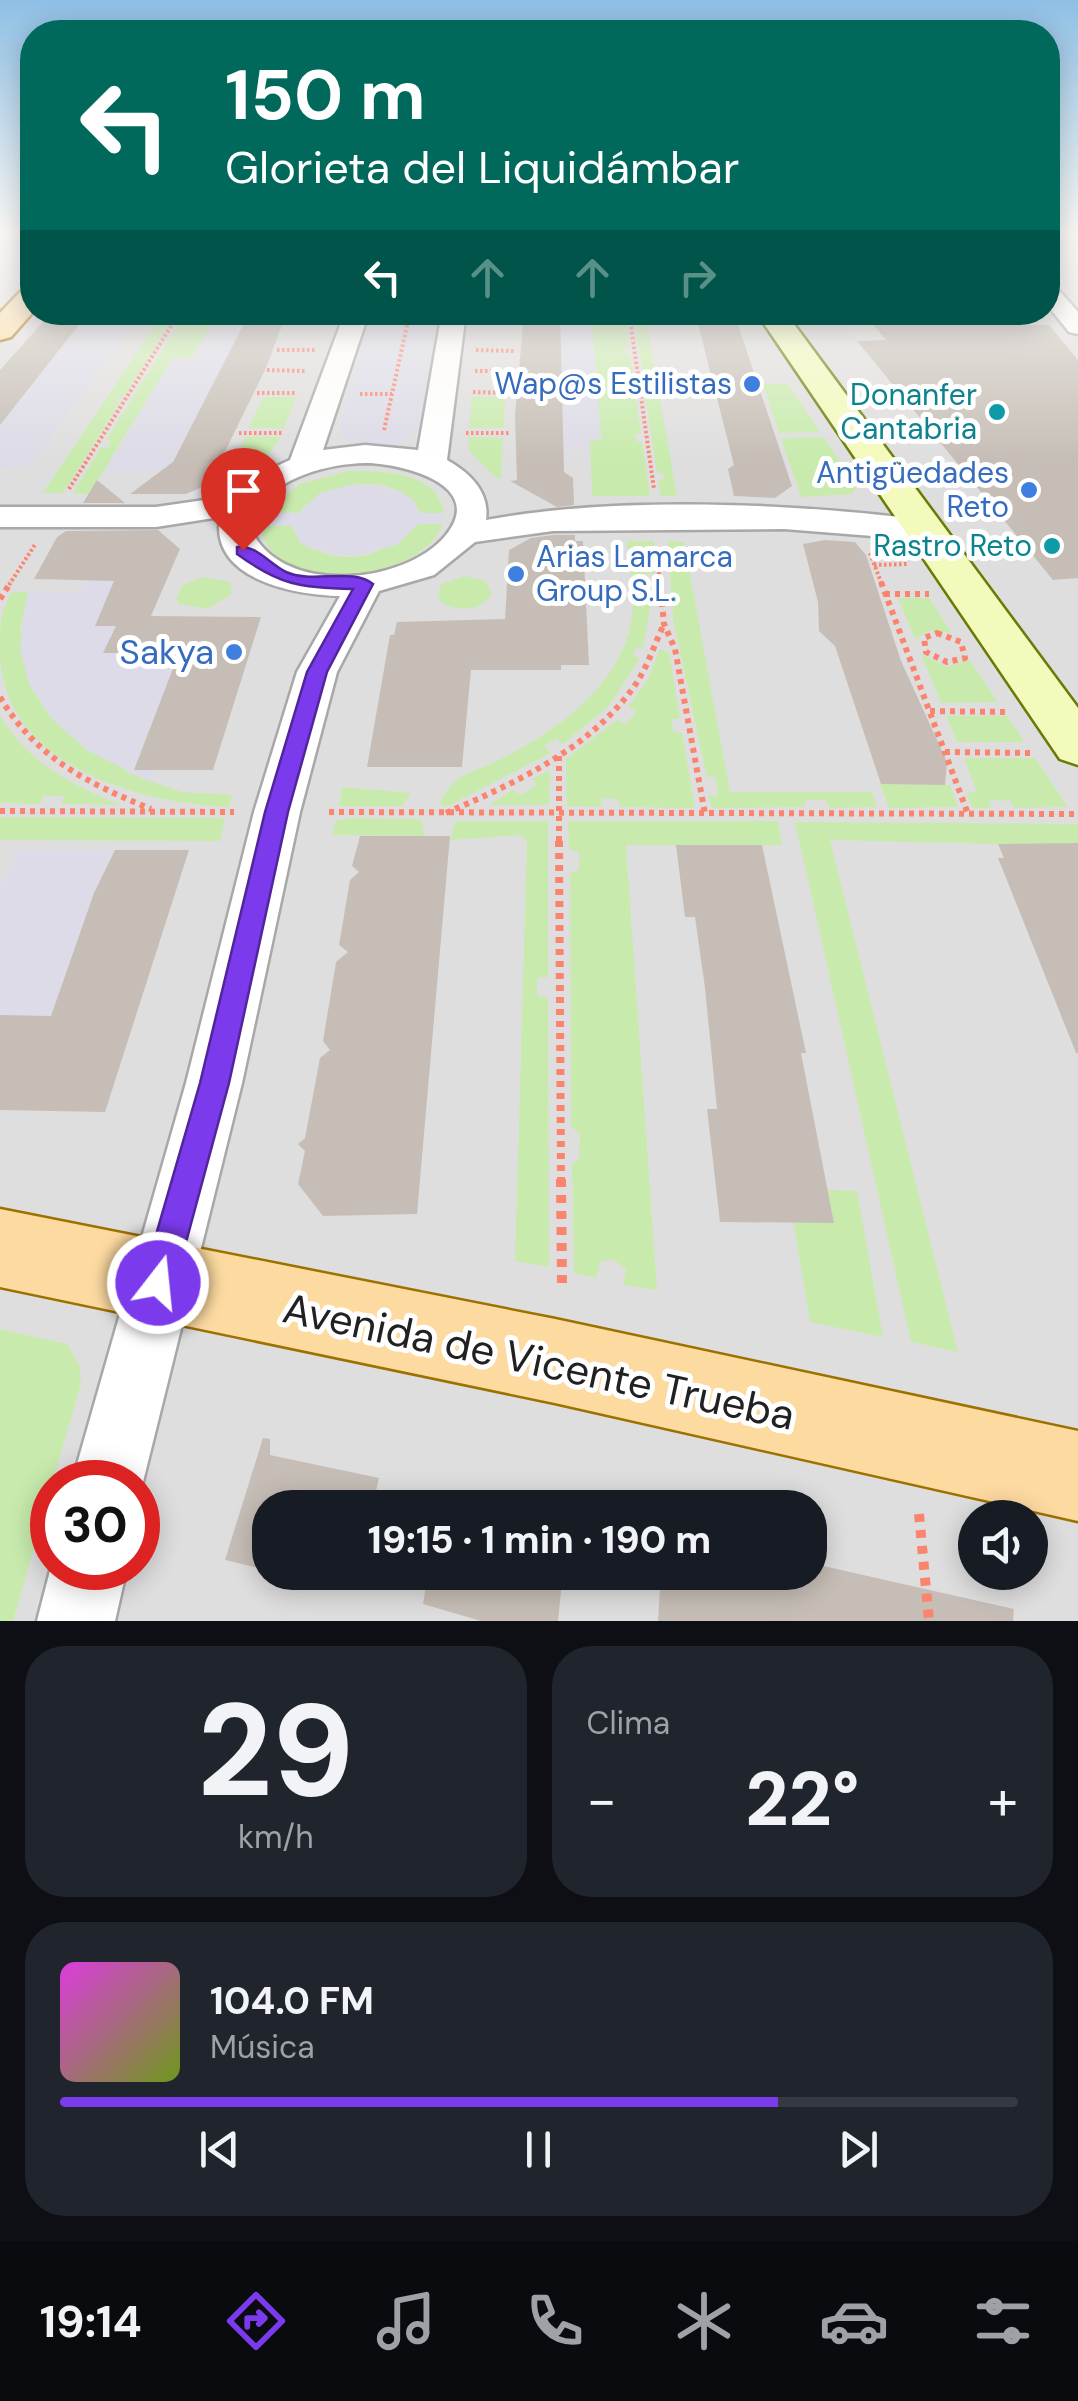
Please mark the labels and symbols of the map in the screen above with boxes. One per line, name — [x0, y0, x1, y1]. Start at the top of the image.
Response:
place label: Wap@s Estilistas — [494, 364, 732, 403]
marker: Wap@s Estilistas — [741, 373, 763, 395]
place label: Donanfer Cantabria — [840, 375, 977, 448]
marker: Donanfer Cantabria — [986, 401, 1008, 423]
pin — [201, 448, 286, 551]
place label: Antigüedades Reto — [816, 453, 1009, 526]
marker: Antigüedades Reto — [1018, 479, 1040, 501]
place label: Rastro Reto — [873, 526, 1032, 565]
marker: Rastro Reto — [1041, 535, 1063, 557]
place label: Arias Lamarca Group S.L. — [536, 537, 733, 610]
marker: Arias Lamarca Group S.L. — [505, 563, 527, 585]
place label: Sakya — [120, 629, 214, 675]
marker: Sakya — [223, 641, 245, 663]
position arrow — [106, 1231, 210, 1335]
street label: Avenida de Vicente Trueba — [278, 1280, 800, 1443]
speed limit sign: 30 — [30, 1460, 160, 1590]

